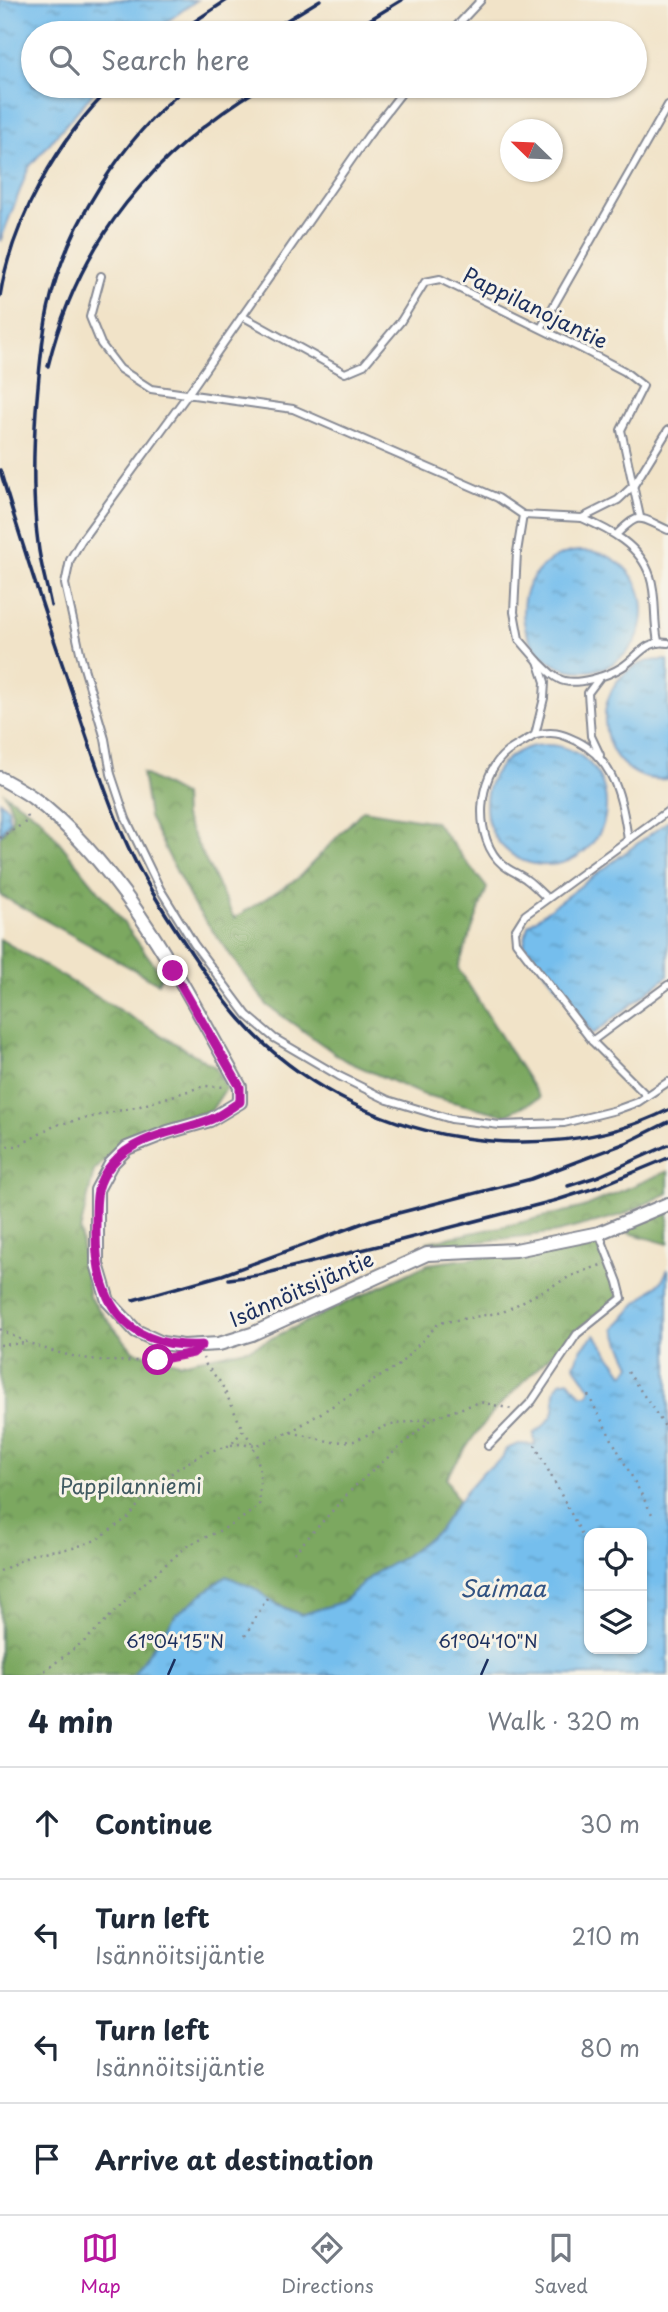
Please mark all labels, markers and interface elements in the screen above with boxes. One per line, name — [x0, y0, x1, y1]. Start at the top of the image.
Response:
search box — [21, 21, 647, 98]
text: Search here — [101, 40, 250, 79]
icon: search — [45, 41, 83, 79]
north arrow — [500, 119, 563, 182]
street label: Pappilanojantie — [458, 258, 614, 356]
route end — [157, 955, 188, 986]
street label: Isännöitsijäntie — [224, 1242, 378, 1334]
route start — [142, 1344, 173, 1375]
park label: Pappilanniemi — [60, 1469, 202, 1501]
map controls — [584, 1528, 647, 1654]
button: locate — [584, 1528, 647, 1591]
water label: Saimaa — [460, 1570, 547, 1605]
button: layers — [584, 1591, 647, 1654]
text: 61°04'15"N — [126, 1627, 224, 1654]
text: 61°04'10"N — [438, 1627, 538, 1654]
text: 4 min — [28, 1698, 114, 1743]
text: Walk · 320 m — [487, 1703, 640, 1738]
icon: ahead — [28, 1804, 66, 1842]
text: Continue — [95, 1804, 212, 1843]
text: 30 m — [579, 1806, 640, 1841]
text: Turn left — [95, 1898, 210, 1937]
icon: left — [28, 1916, 66, 1954]
text: 210 m — [572, 1918, 640, 1953]
text: Isännöitsijäntie — [95, 1937, 265, 1972]
text: Turn left — [95, 2010, 210, 2049]
icon: left — [28, 2028, 66, 2066]
text: 80 m — [580, 2030, 640, 2065]
text: Isännöitsijäntie — [95, 2049, 265, 2084]
icon: arrive — [28, 2140, 66, 2178]
text: Arrive at destination — [95, 2140, 374, 2179]
tab: Map — [80, 2229, 121, 2299]
tab: Directions — [281, 2229, 374, 2299]
tab: Saved — [534, 2229, 588, 2299]

